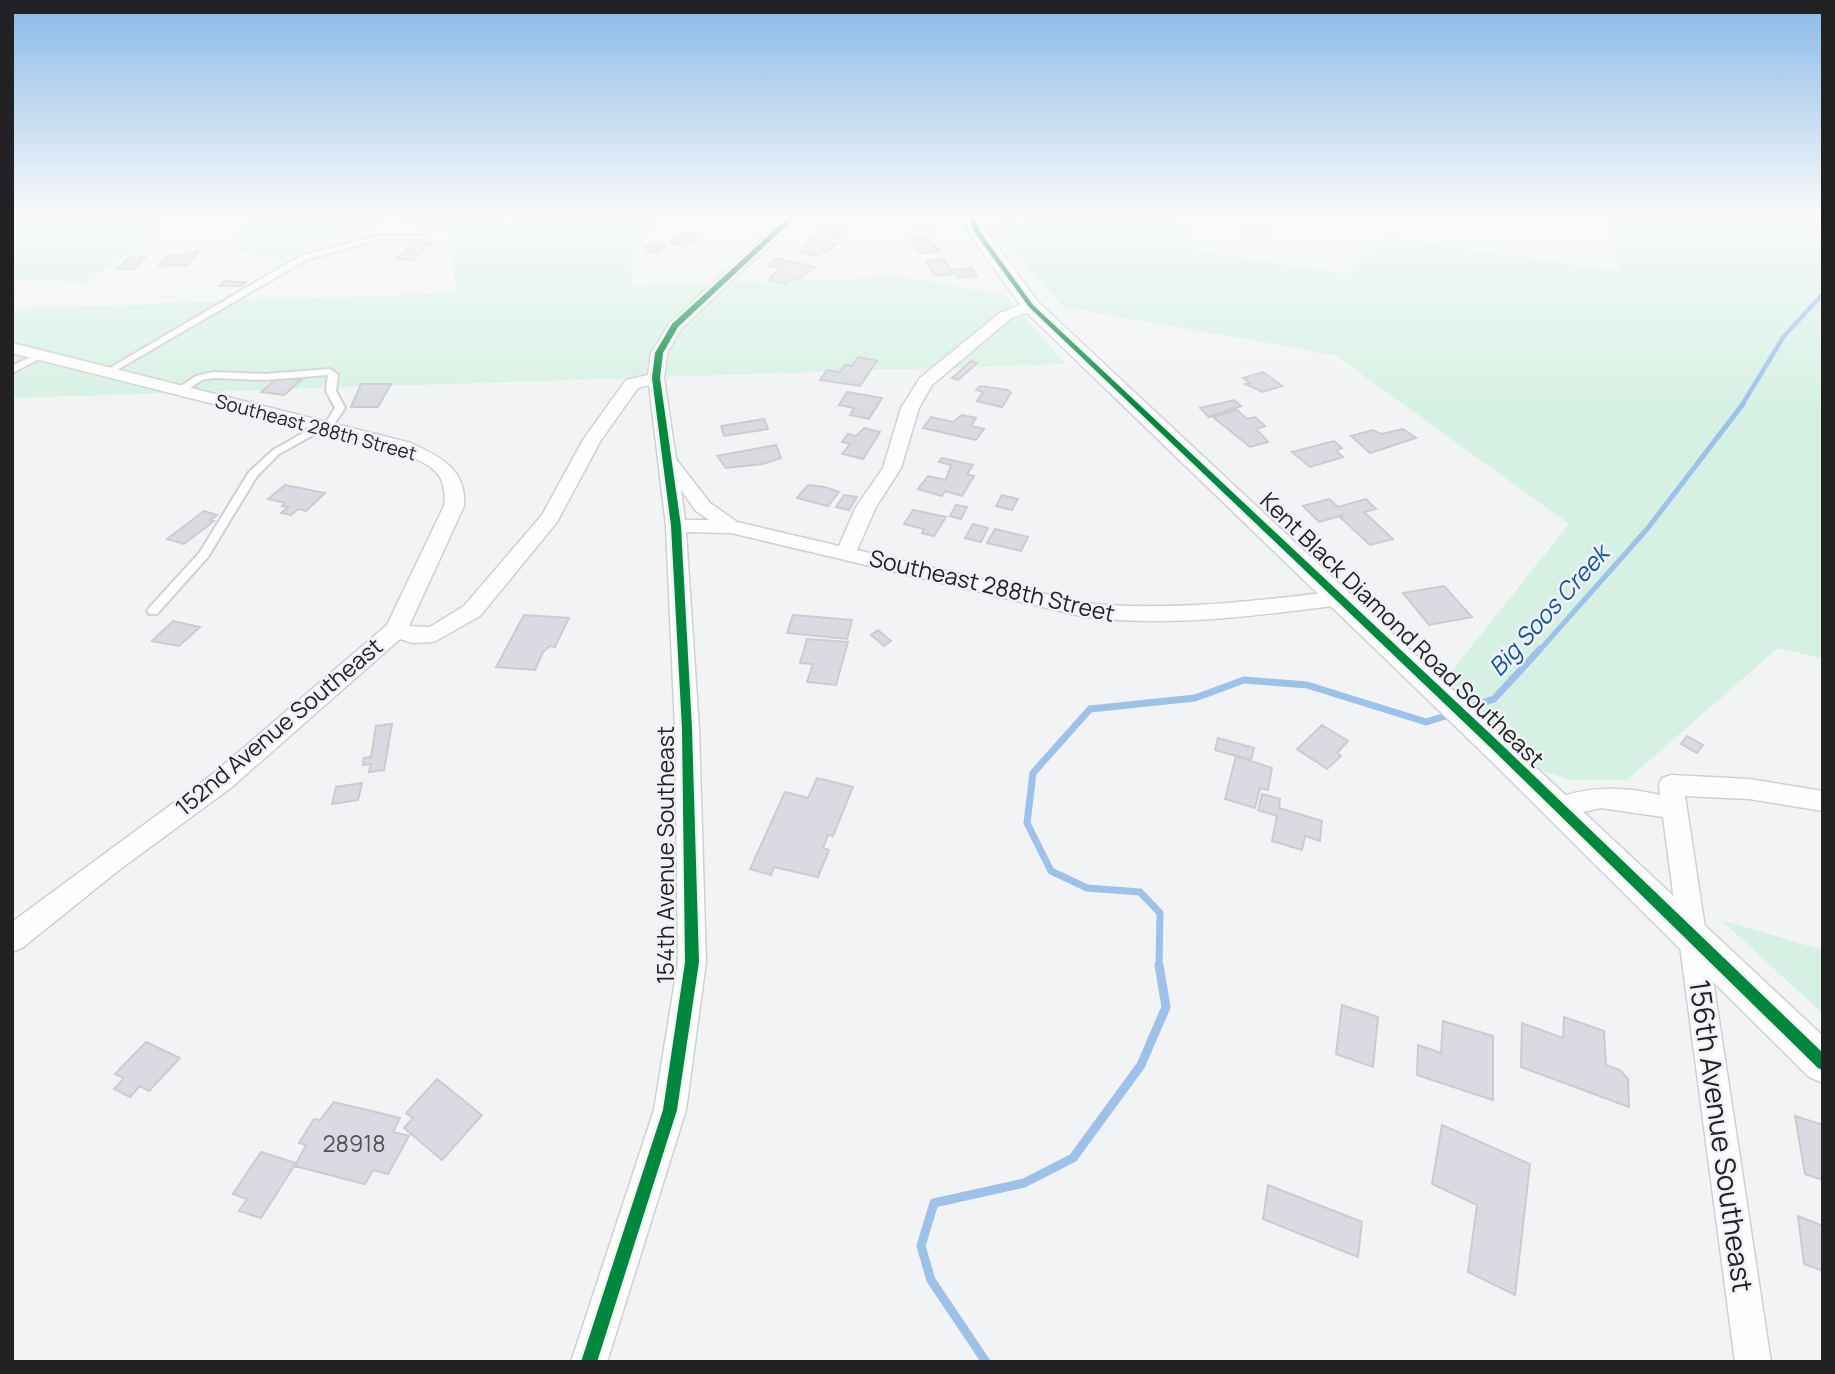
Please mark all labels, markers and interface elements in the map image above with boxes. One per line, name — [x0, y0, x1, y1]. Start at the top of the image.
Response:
street label: Southeast 288th Street — [212, 388, 420, 466]
street label: Kent Black Diamond Road Southeast — [1254, 485, 1552, 774]
water label: Big Soos Creek — [1480, 535, 1618, 682]
street label: Southeast 288th Street — [866, 541, 1118, 629]
street label: 152nd Avenue Southeast — [168, 630, 389, 823]
street label: 154th Avenue Southeast — [649, 726, 681, 984]
street label: 156th Avenue Southeast — [1681, 977, 1763, 1295]
house number: 28918 — [322, 1127, 386, 1159]

